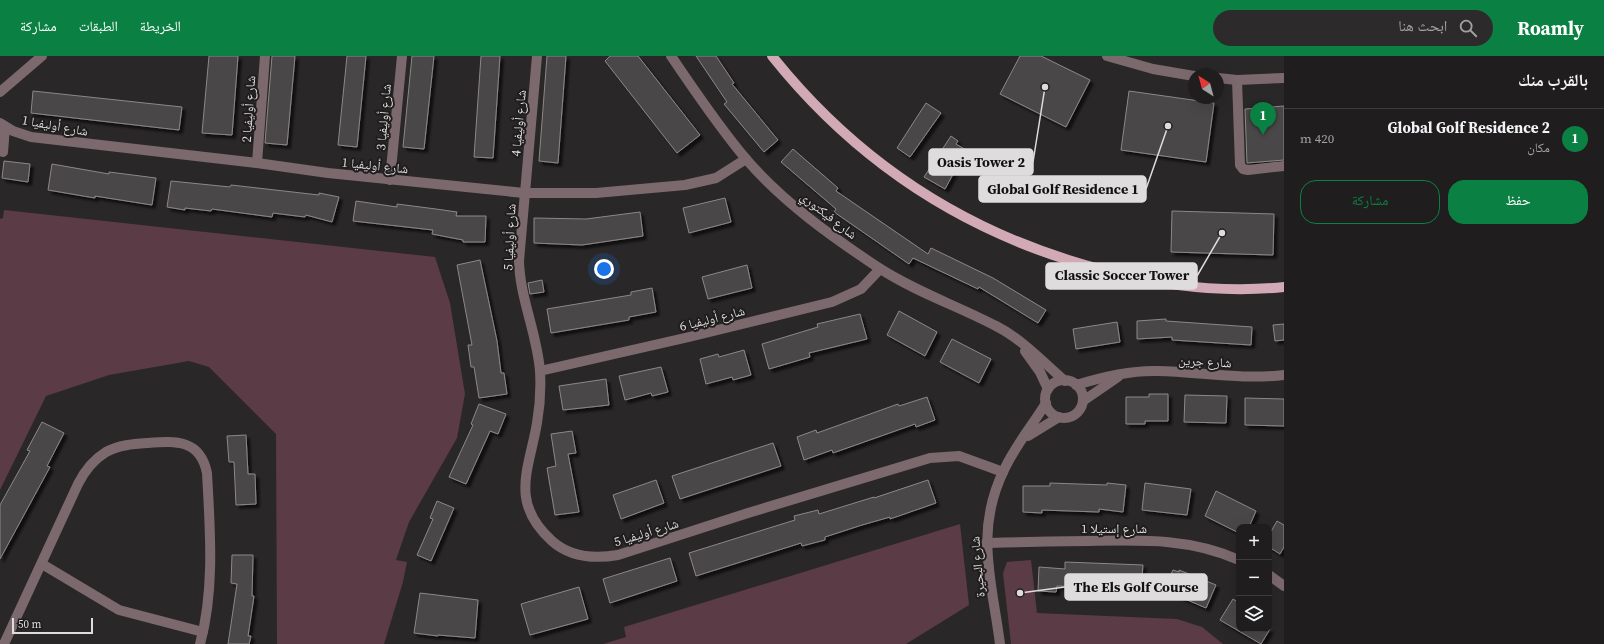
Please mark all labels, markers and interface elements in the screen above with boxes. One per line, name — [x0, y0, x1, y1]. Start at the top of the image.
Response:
search box — [1213, 10, 1493, 46]
text: ابحث هنا — [1398, 15, 1447, 36]
text: Roamly — [1517, 15, 1584, 41]
text: مشاركة — [20, 16, 57, 36]
text: الطبقات — [79, 16, 118, 36]
text: الخريطة — [140, 16, 181, 36]
icon: search — [1457, 17, 1479, 39]
north arrow — [1188, 68, 1224, 104]
text: بالقرب منك — [1518, 68, 1588, 92]
street label: شارع أوليفيا 2 — [238, 75, 260, 143]
street label: شارع أوليفيا 3 — [372, 83, 396, 151]
street label: شارع أوليفيا 4 — [507, 89, 531, 157]
pin: 1 — [1250, 102, 1276, 135]
street label: شارع أوليفيا 1 — [20, 111, 89, 141]
text: Global Golf Residence 2 — [1388, 117, 1550, 138]
text: 420 m — [1300, 130, 1334, 147]
text: 1 — [1571, 130, 1579, 147]
text: مكان — [1527, 139, 1550, 156]
callout: Oasis Tower 2 — [929, 149, 1033, 175]
text: Oasis Tower 2 — [937, 152, 1025, 172]
street label: شارع أوليفيا 1 — [341, 154, 409, 178]
callout: Global Golf Residence 1 — [979, 176, 1146, 202]
text: Global Golf Residence 1 — [987, 179, 1139, 199]
button: مشاركة — [1300, 180, 1440, 224]
button: حفظ — [1448, 180, 1588, 224]
street label: شارع فيكتوري — [795, 188, 861, 245]
street label: شارع أوليفيا 5 — [499, 203, 521, 271]
your location — [594, 259, 614, 279]
callout: Classic Soccer Tower — [1046, 263, 1197, 289]
text: Classic Soccer Tower — [1055, 265, 1190, 285]
street label: شارع أوليفيا 6 — [678, 302, 747, 336]
street label: شارع جرين — [1178, 352, 1232, 372]
street label: شارع أوليفيا 5 — [612, 515, 681, 551]
street label: شارع إستيلا 1 — [1081, 520, 1147, 538]
map controls — [1236, 524, 1272, 632]
button: + — [1236, 524, 1272, 560]
street label: شارع البحيرة — [966, 536, 990, 598]
button: − — [1236, 560, 1272, 596]
callout: The Els Golf Course — [1065, 574, 1207, 600]
text: The Els Golf Course — [1073, 577, 1199, 597]
button: layers — [1236, 596, 1272, 632]
scale bar — [12, 616, 93, 635]
text: 50 m — [18, 617, 41, 632]

